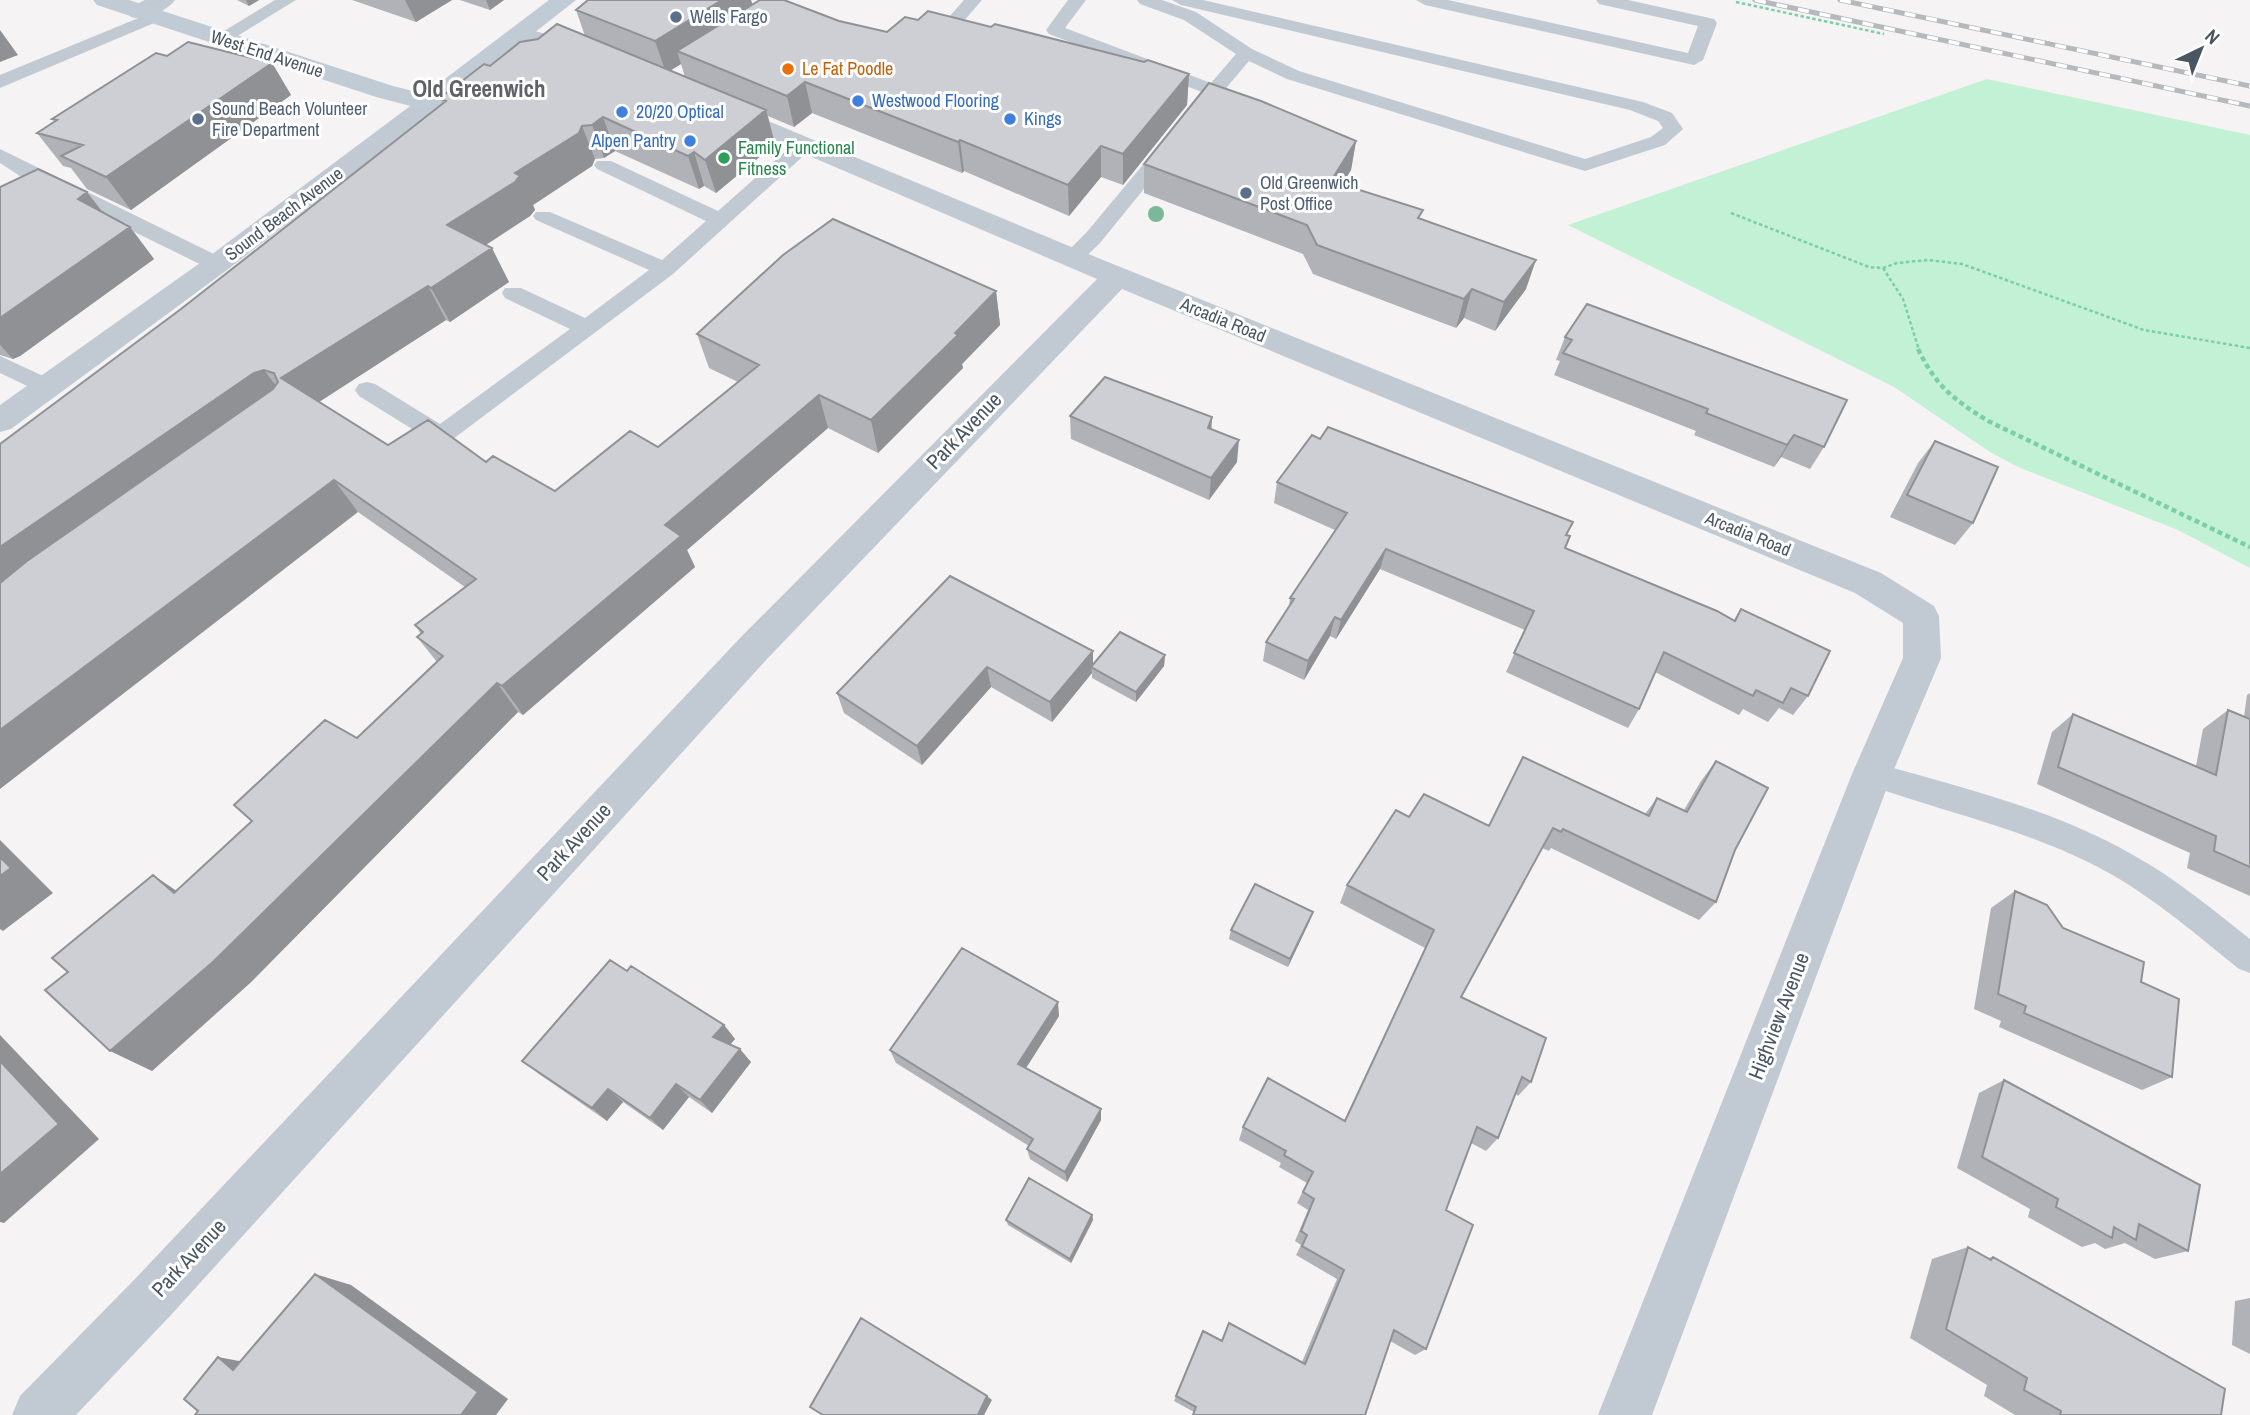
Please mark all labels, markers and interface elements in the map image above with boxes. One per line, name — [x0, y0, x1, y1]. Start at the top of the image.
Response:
place label: Wells Fargo — [690, 4, 768, 29]
marker: Wells Fargo — [668, 9, 684, 25]
north arrow — [2166, 14, 2236, 84]
text: N — [2200, 23, 2226, 50]
street label: West End Avenue — [208, 24, 327, 83]
place label: Le Fat Poodle — [802, 56, 893, 81]
marker: Le Fat Poodle — [780, 61, 796, 77]
district label: Old Greenwich — [412, 73, 546, 104]
place label: Westwood Flooring — [872, 88, 1000, 113]
marker: Westwood Flooring — [850, 93, 866, 109]
place label: Sound Beach Volunteer Fire Department — [212, 96, 367, 142]
place label: 20/20 Optical — [636, 99, 724, 124]
marker: 20/20 Optical — [614, 104, 630, 120]
place label: Kings — [1024, 106, 1062, 131]
marker: Sound Beach Volunteer Fire Department — [190, 111, 206, 127]
marker: Kings — [1002, 111, 1018, 127]
place label: Alpen Pantry — [590, 128, 677, 153]
marker: Alpen Pantry — [682, 133, 698, 149]
place label: Family Functional Fitness — [738, 135, 855, 181]
marker: Family Functional Fitness — [716, 150, 732, 166]
street label: Sound Beach Avenue — [220, 161, 348, 266]
place label: Old Greenwich Post Office — [1260, 170, 1358, 216]
marker: Old Greenwich Post Office — [1238, 185, 1254, 201]
street label: Arcadia Road — [1176, 291, 1270, 348]
street label: Park Avenue — [919, 386, 1008, 476]
street label: Arcadia Road — [1701, 505, 1795, 562]
street label: Park Avenue — [530, 796, 617, 887]
street label: Highview Avenue — [1741, 948, 1816, 1083]
street label: Park Avenue — [145, 1212, 232, 1303]

